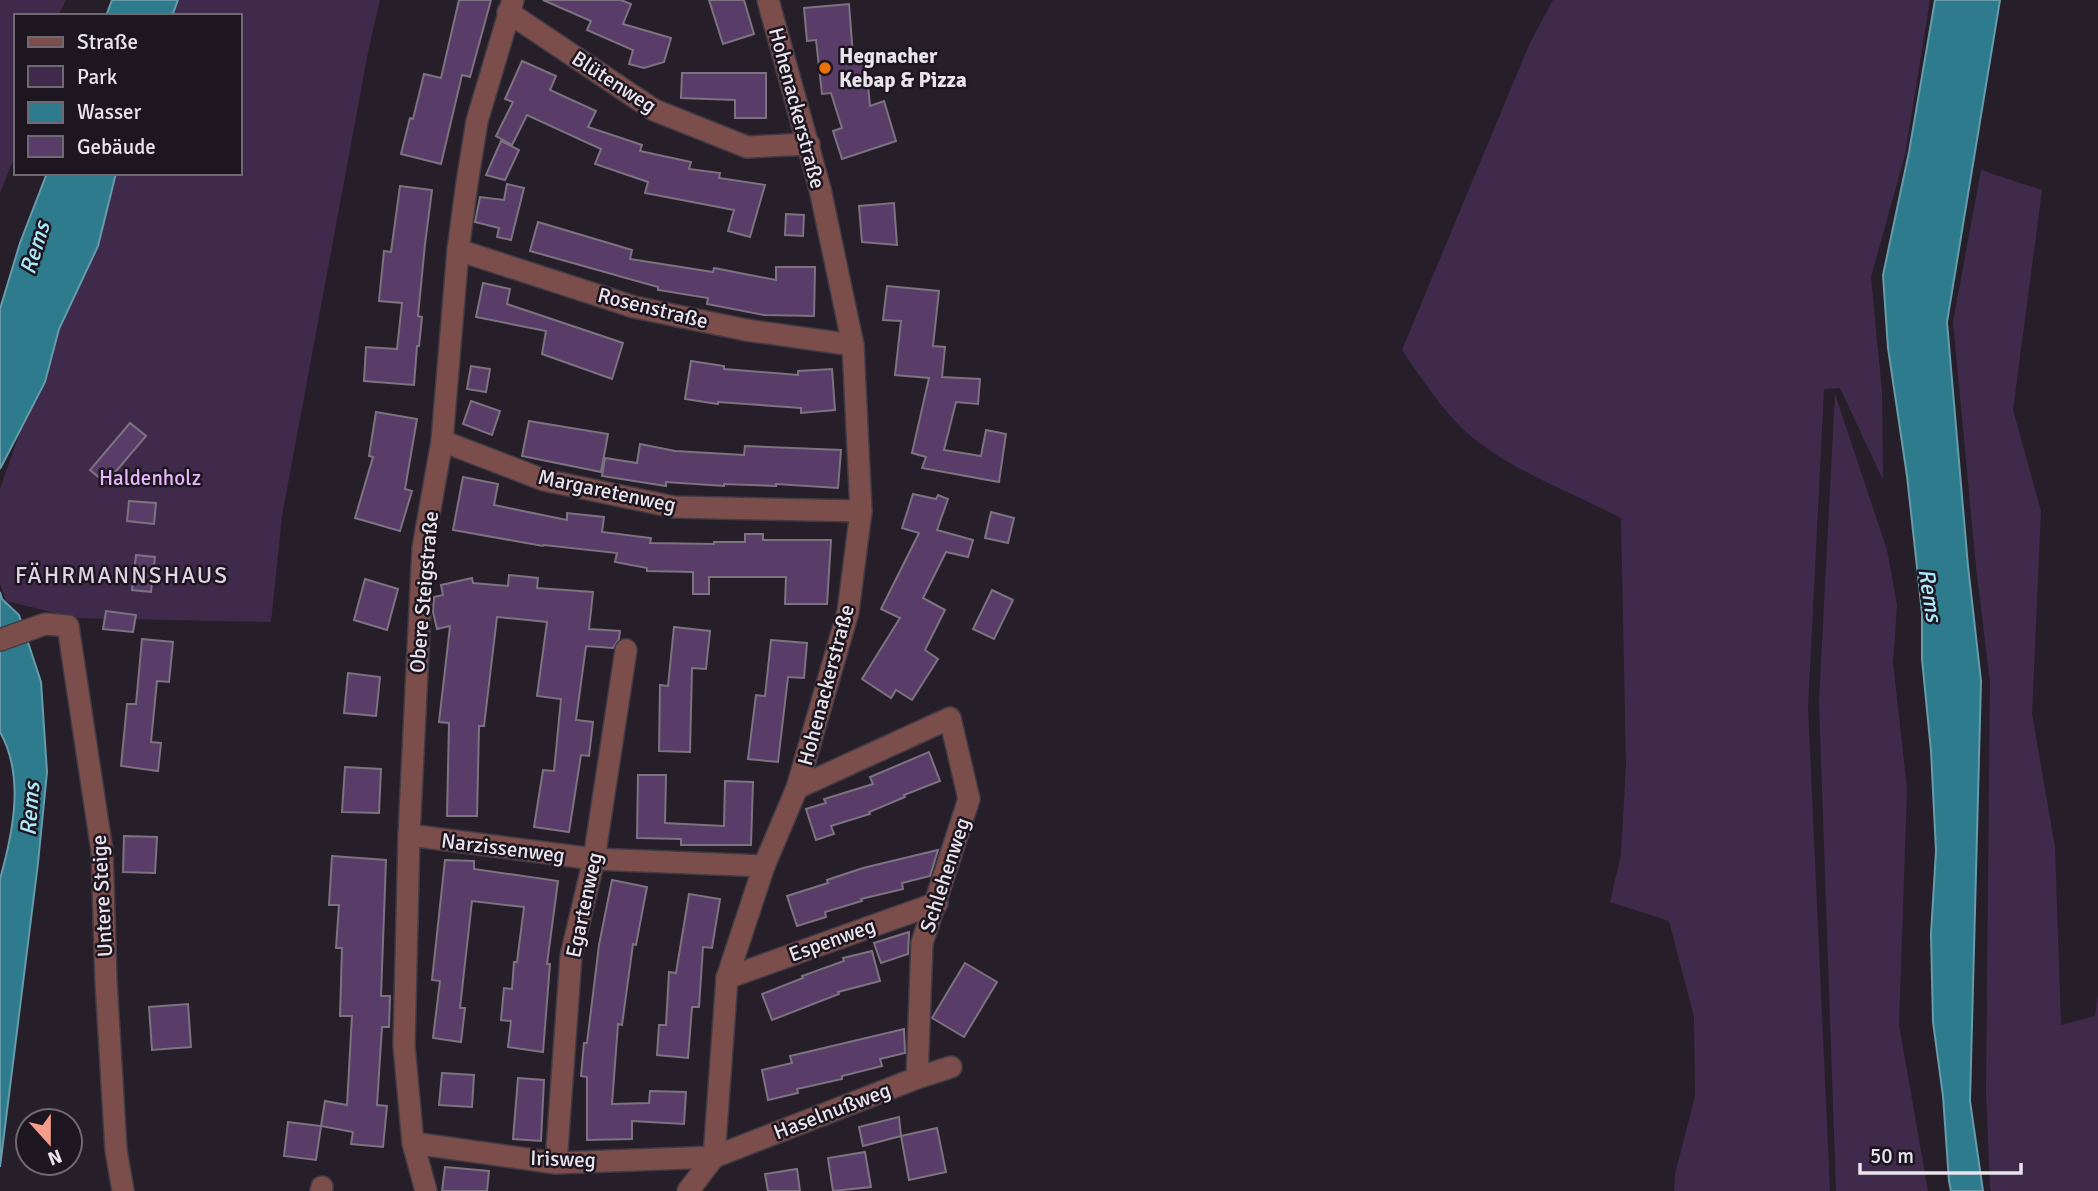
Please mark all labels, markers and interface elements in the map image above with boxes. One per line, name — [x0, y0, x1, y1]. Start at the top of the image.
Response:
legend — [14, 14, 242, 175]
street label: Hohenackerstraße — [763, 25, 831, 191]
text: Straße — [77, 29, 138, 55]
place label: Hegnacher Kebap & Pizza — [839, 43, 967, 93]
street label: Blütenweg — [567, 45, 661, 119]
marker: Hegnacher Kebap & Pizza — [817, 60, 833, 76]
text: Park — [77, 64, 118, 90]
text: Wasser — [77, 99, 142, 125]
text: Gebäude — [77, 134, 156, 160]
water label: Rems — [13, 216, 57, 278]
street label: Rosenstraße — [595, 282, 711, 334]
street label: Margaretenweg — [536, 464, 678, 518]
park label: Haldenholz — [99, 465, 201, 491]
street label: Obere Steigstraße — [404, 510, 444, 674]
district label: FÄHRMANNSHAUS — [15, 561, 229, 590]
water label: Rems — [1912, 566, 1949, 626]
street label: Hohenackerstraße — [792, 602, 860, 768]
water label: Rems — [14, 779, 46, 837]
street label: Schlehenweg — [914, 814, 976, 936]
street label: Narzissenweg — [440, 828, 566, 868]
street label: Untere Steige — [86, 834, 118, 958]
street label: Egartenweg — [560, 850, 608, 960]
street label: Espenweg — [785, 912, 879, 968]
street label: Haselnußweg — [770, 1077, 894, 1145]
north arrow — [14, 1107, 84, 1177]
scale bar — [1860, 1132, 2021, 1176]
text: N — [44, 1143, 65, 1171]
text: 50 m — [1870, 1143, 1914, 1169]
street label: Irisweg — [530, 1145, 596, 1173]

